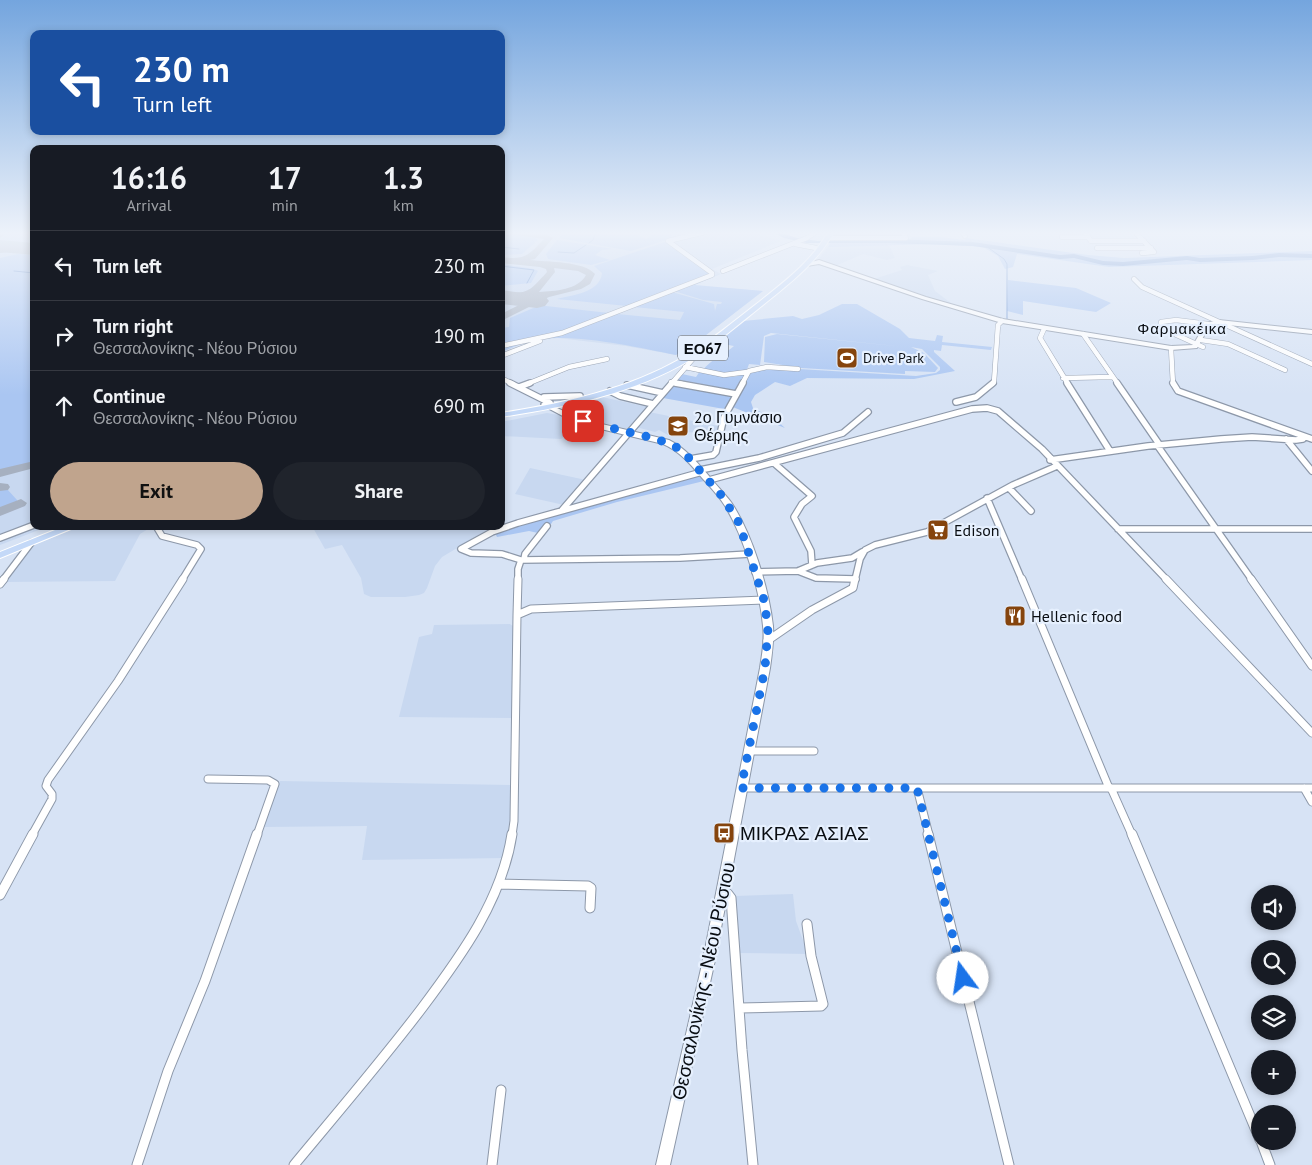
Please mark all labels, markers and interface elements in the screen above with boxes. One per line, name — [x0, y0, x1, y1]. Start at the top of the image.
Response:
text: 230 m — [133, 46, 230, 92]
icon: left — [50, 50, 115, 115]
text: Turn left — [133, 90, 212, 118]
text: 16:16 — [111, 158, 187, 197]
text: 17 — [268, 158, 302, 197]
text: 1.3 — [383, 158, 424, 197]
text: Arrival — [126, 195, 171, 215]
text: min — [272, 195, 298, 215]
text: km — [393, 195, 414, 215]
icon: left — [50, 252, 78, 280]
text: Turn left — [93, 254, 162, 278]
text: 230 m — [433, 254, 485, 278]
text: Turn right — [93, 314, 173, 338]
district label: Φαρμακέικα — [1137, 319, 1227, 338]
icon: right — [50, 322, 78, 350]
text: 190 m — [433, 324, 485, 348]
road number: ΕΟ67 — [678, 336, 728, 360]
text: Θεσσαλονίκης - Νέου Ρύσιου — [93, 338, 297, 358]
sports icon: Drive Park — [835, 346, 859, 370]
place label: Drive Park — [863, 349, 924, 367]
text: Continue — [93, 384, 165, 408]
icon: ahead — [50, 392, 78, 420]
text: 690 m — [433, 394, 485, 418]
pin — [562, 400, 604, 442]
icon: arrive — [569, 407, 597, 435]
place label: 2ο Γυμνάσιο Θέρμης — [694, 407, 782, 445]
text: Θεσσαλονίκης - Νέου Ρύσιου — [93, 408, 297, 428]
school or university icon: 2ο Γυμνάσιο Θέρμης — [666, 414, 690, 438]
button: Exit — [50, 462, 263, 520]
button: Share — [273, 462, 485, 520]
supermarket icon: Edison — [926, 518, 950, 542]
place label: Edison — [954, 520, 1000, 540]
restaurant icon: Hellenic food — [1003, 604, 1027, 628]
place label: Hellenic food — [1031, 606, 1122, 626]
bus stop icon: ΜΙΚΡΑΣ ΑΣΙΑΣ — [712, 821, 736, 845]
place label: ΜΙΚΡΑΣ ΑΣΙΑΣ — [740, 821, 869, 845]
street label: Θεσσαλονίκης - Νέου Ρύσιου — [666, 860, 740, 1102]
map controls — [1251, 885, 1296, 1150]
button: sound — [1251, 885, 1296, 930]
button: search — [1251, 940, 1296, 985]
position arrow — [936, 951, 988, 1003]
button: layers — [1251, 995, 1296, 1040]
button: + — [1251, 1050, 1296, 1095]
button: − — [1251, 1105, 1296, 1150]

